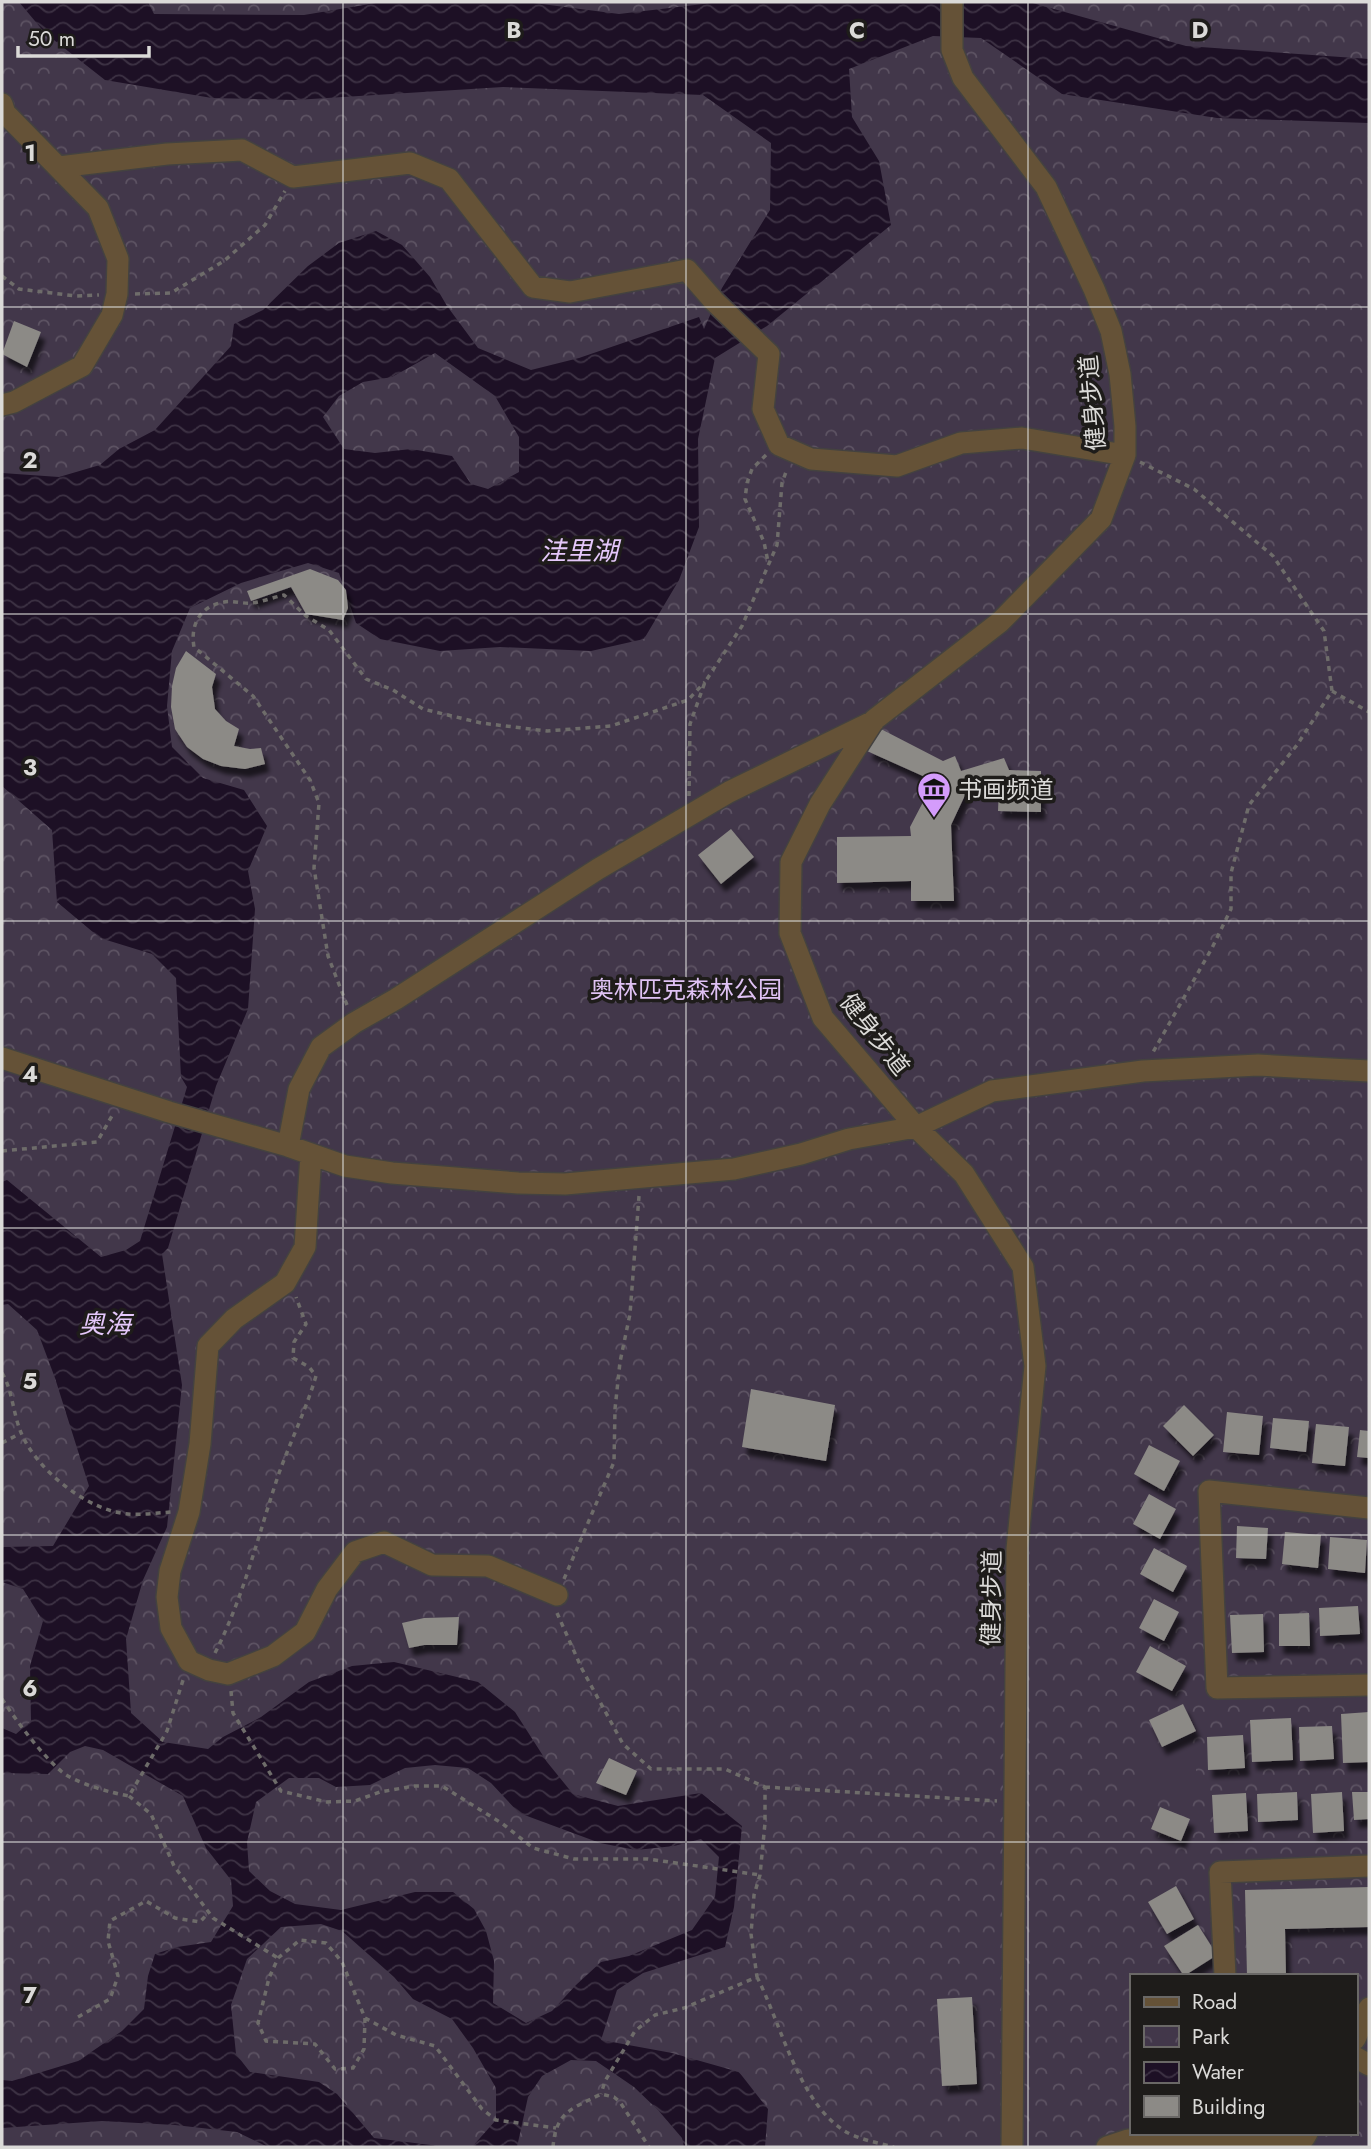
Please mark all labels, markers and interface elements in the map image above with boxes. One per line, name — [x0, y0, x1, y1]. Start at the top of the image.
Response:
text: B — [506, 13, 522, 47]
text: C — [849, 13, 865, 47]
text: D — [1192, 13, 1209, 47]
scale bar — [18, 14, 149, 58]
text: 50 m — [28, 24, 75, 54]
text: 1 — [24, 136, 36, 170]
street label: 健身步道 — [1070, 354, 1114, 452]
text: 2 — [22, 443, 38, 477]
water label: 洼里湖 — [540, 532, 622, 570]
text: 3 — [23, 750, 37, 784]
museum icon: 书画频道 — [915, 770, 953, 819]
place label: 书画频道 — [958, 772, 1054, 807]
park label: 奥林匹克森林公园 — [590, 972, 782, 1007]
street label: 健身步道 — [832, 985, 918, 1083]
text: 4 — [22, 1057, 38, 1091]
water label: 奥海 — [79, 1305, 135, 1343]
text: 5 — [23, 1364, 37, 1398]
street label: 健身步道 — [973, 1550, 1009, 1646]
text: 6 — [22, 1671, 38, 1705]
legend — [1130, 1974, 1357, 2135]
text: 7 — [23, 1978, 37, 2012]
text: Road — [1192, 1987, 1237, 2017]
text: Park — [1192, 2022, 1230, 2052]
text: Water — [1192, 2057, 1245, 2087]
text: Building — [1192, 2092, 1265, 2122]

